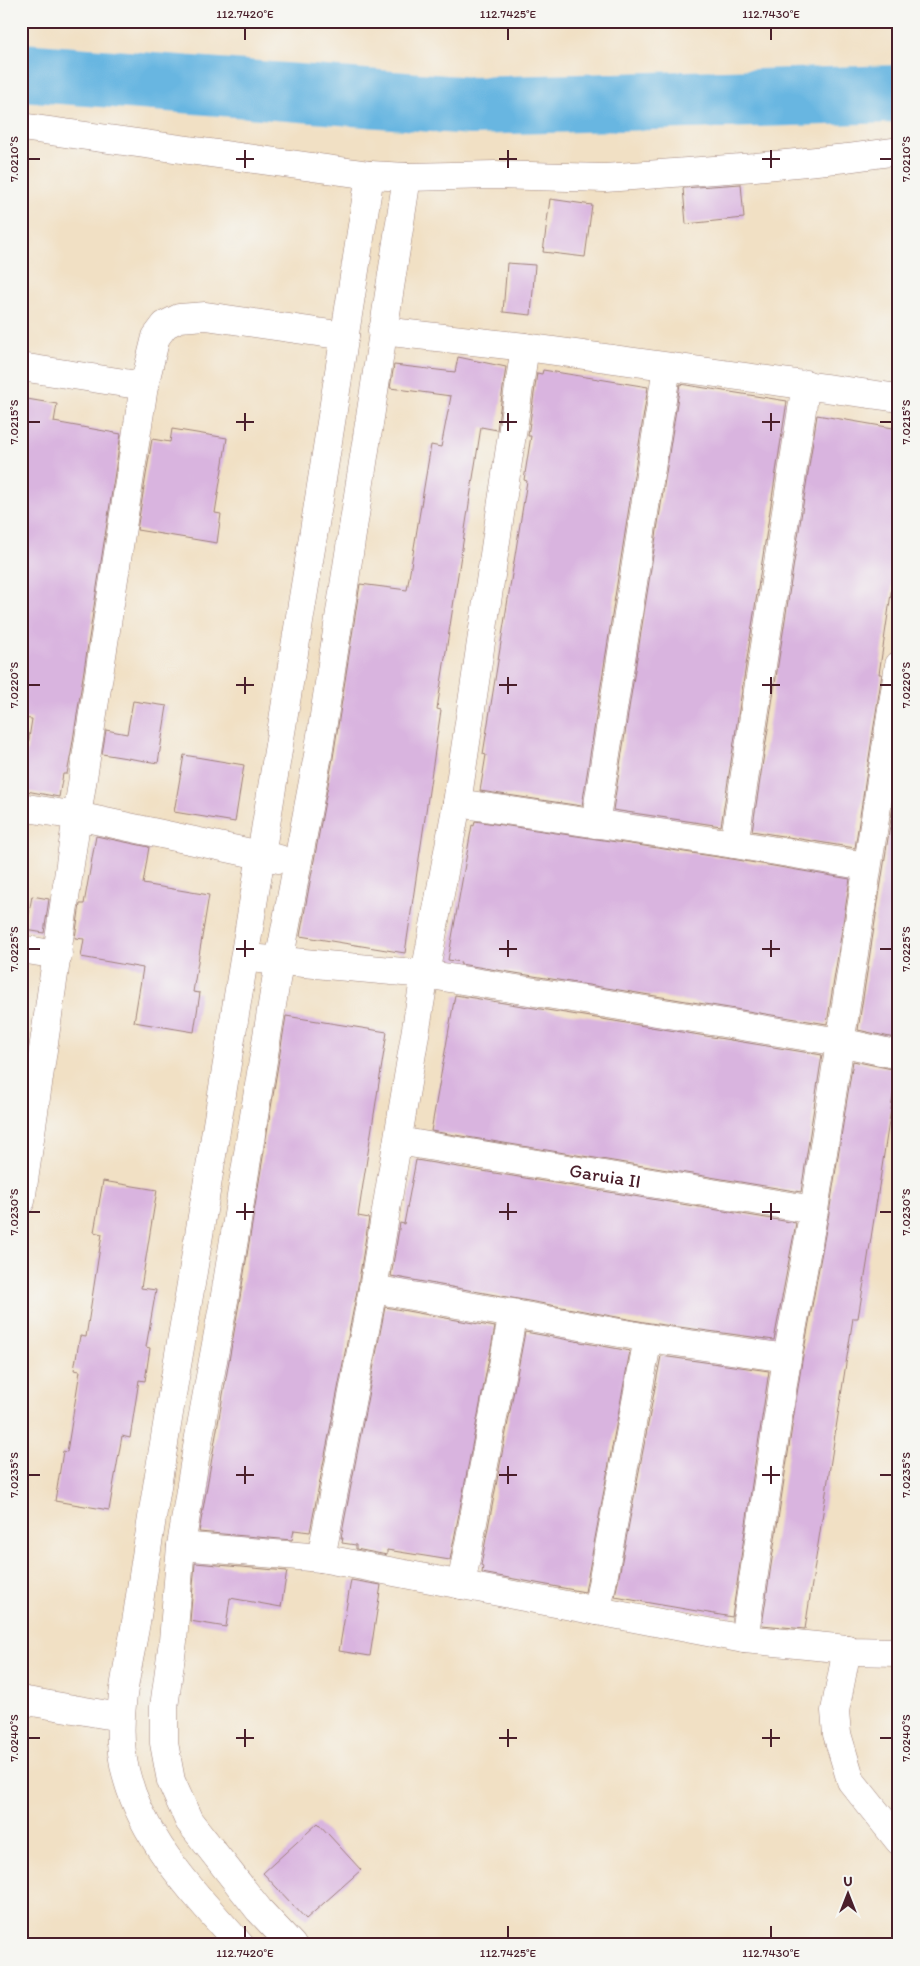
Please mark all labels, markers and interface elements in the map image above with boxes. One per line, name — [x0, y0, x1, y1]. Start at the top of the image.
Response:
text: 112.7420°E — [216, 7, 274, 21]
text: 112.7425°E — [480, 7, 537, 21]
text: 112.7430°E — [742, 7, 800, 21]
text: 7.0210°S — [7, 136, 21, 182]
text: 7.0210°S — [899, 136, 913, 182]
text: 7.0215°S — [7, 399, 21, 444]
text: 7.0215°S — [899, 399, 913, 444]
text: 7.0220°S — [7, 661, 21, 708]
text: 7.0220°S — [899, 661, 913, 708]
text: 7.0225°S — [7, 926, 21, 972]
text: 7.0225°S — [899, 926, 913, 972]
street label: Garuia II — [568, 1159, 642, 1193]
text: 7.0230°S — [7, 1188, 21, 1235]
text: 7.0230°S — [899, 1188, 913, 1235]
text: 7.0235°S — [7, 1452, 21, 1498]
text: 7.0235°S — [899, 1452, 913, 1498]
text: 7.0240°S — [7, 1714, 21, 1762]
text: 7.0240°S — [899, 1714, 913, 1762]
north arrow — [822, 1868, 872, 1918]
text: U — [843, 1873, 853, 1890]
text: 112.7420°E — [216, 1946, 274, 1960]
text: 112.7425°E — [480, 1946, 537, 1960]
text: 112.7430°E — [742, 1946, 800, 1960]

